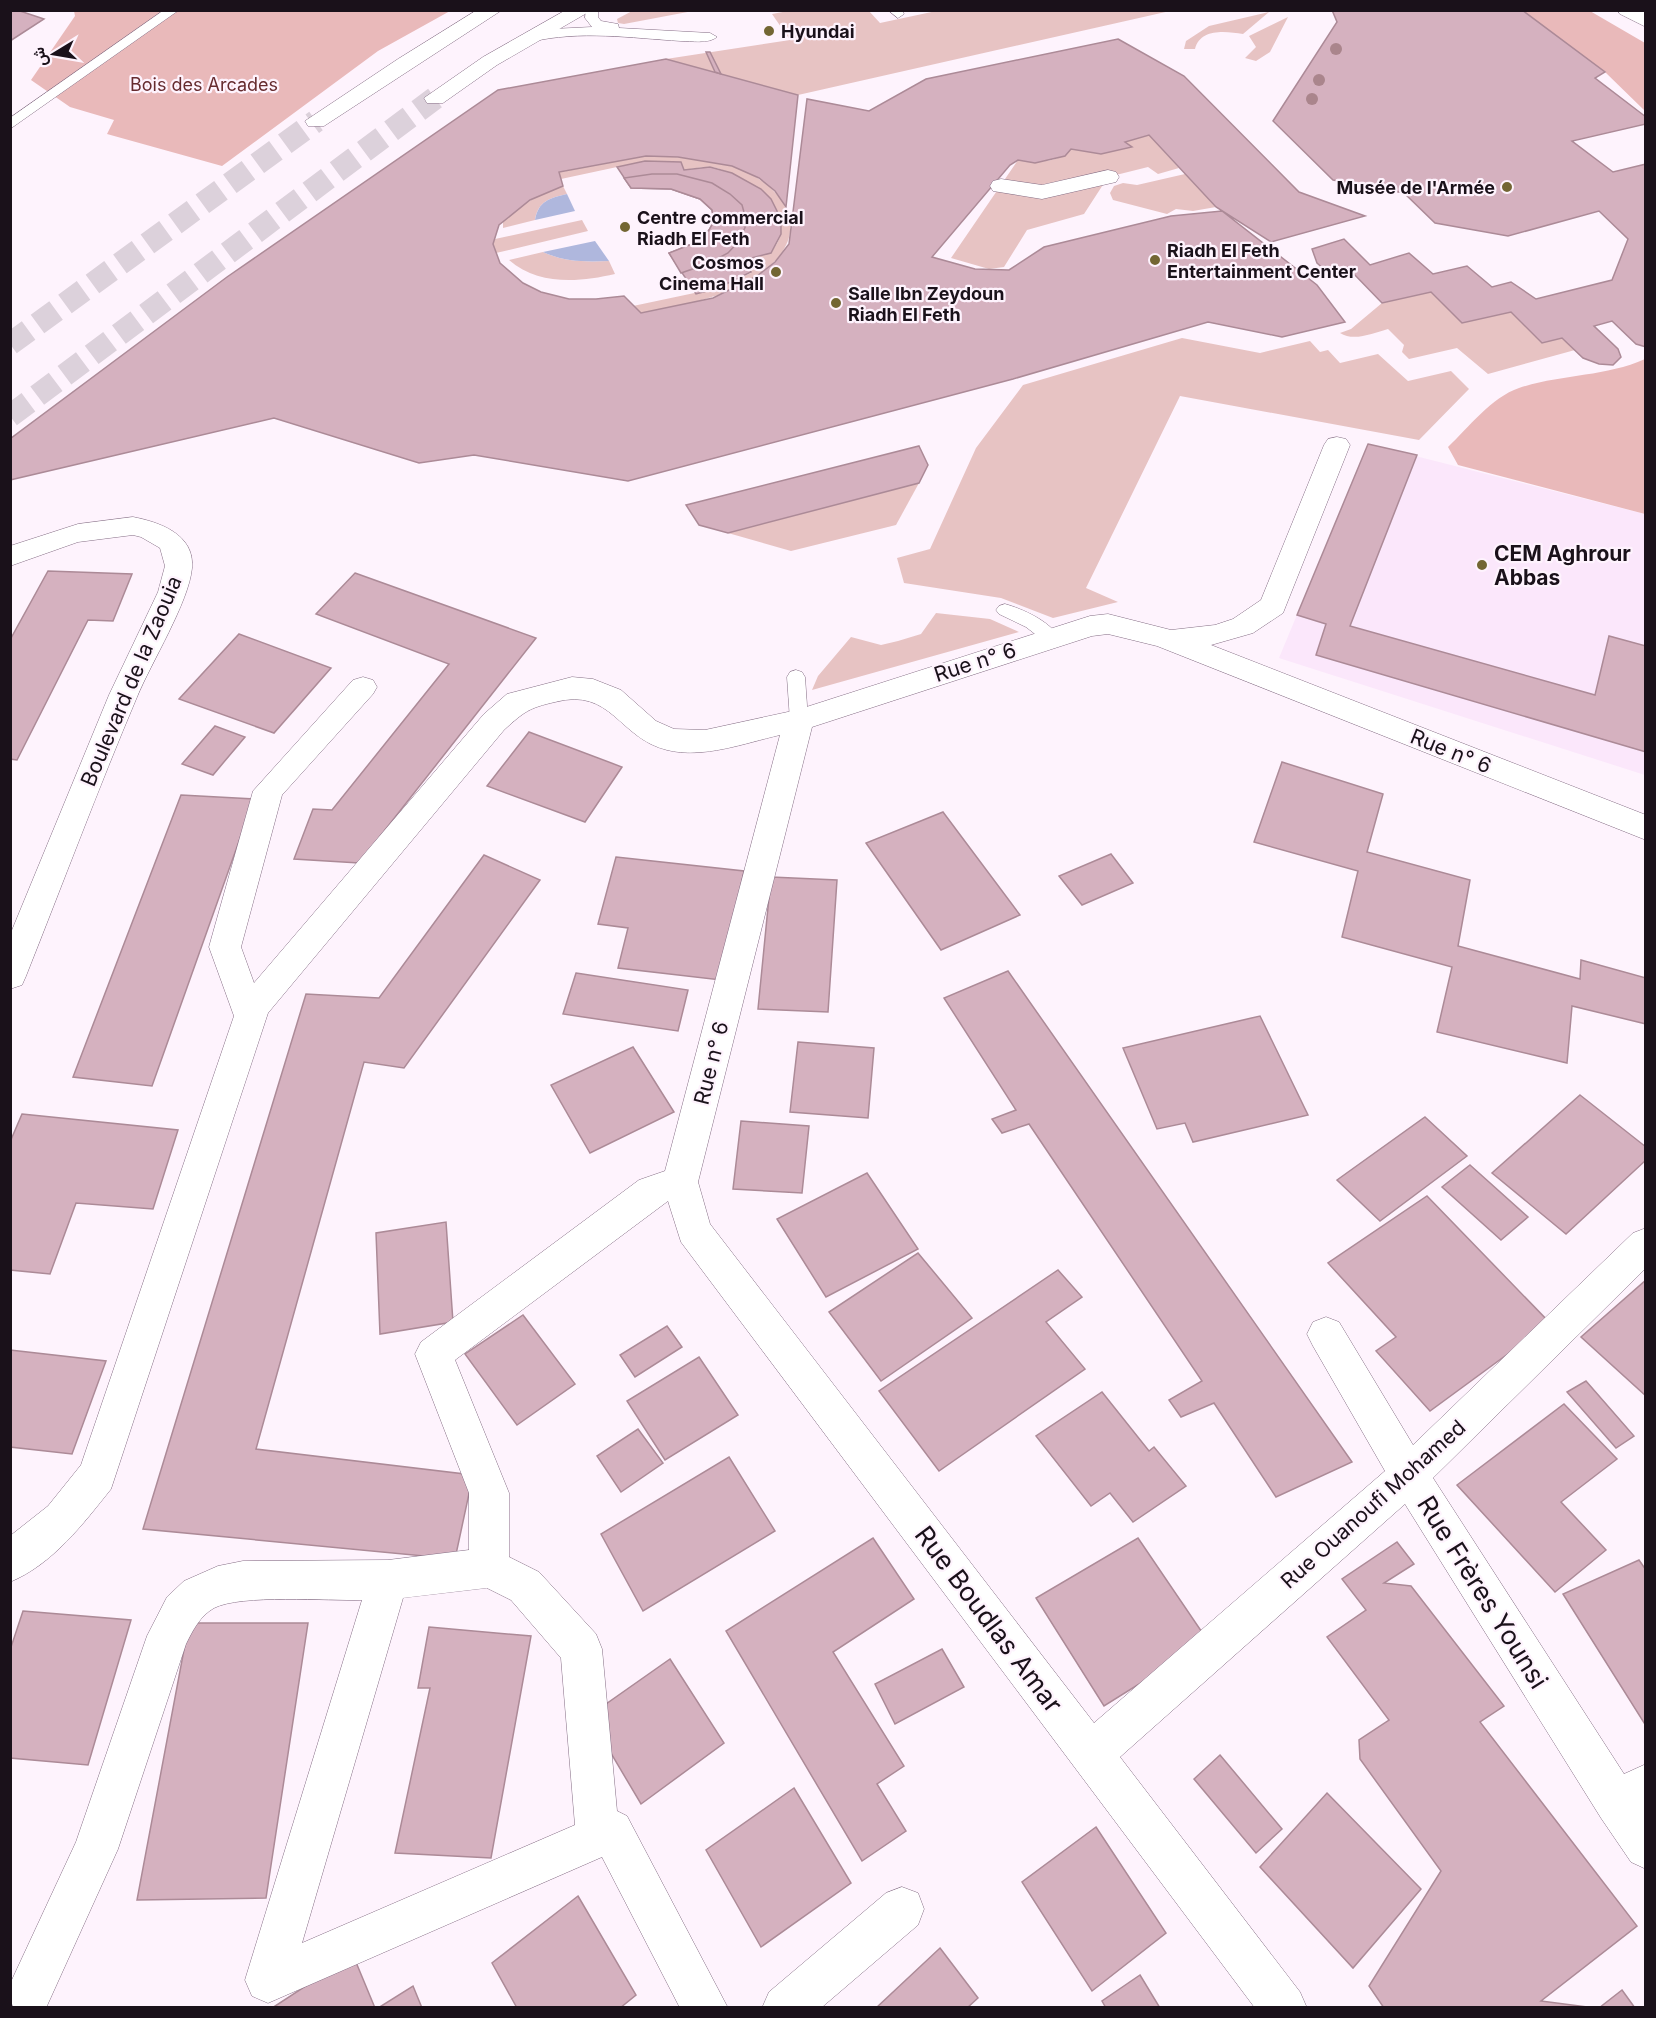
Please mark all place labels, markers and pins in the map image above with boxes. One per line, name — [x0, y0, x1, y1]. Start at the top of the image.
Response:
place label: Hyundai — [781, 21, 855, 42]
marker: Hyundai — [762, 24, 776, 38]
place label: Musée de l'Armée — [1337, 177, 1495, 198]
marker: Musée de l'Armée — [1500, 180, 1514, 194]
place label: Centre commercial Riadh El Feth — [637, 207, 804, 249]
marker: Centre commercial Riadh El Feth — [618, 220, 632, 234]
place label: Riadh El Feth Entertainment Center — [1167, 240, 1356, 282]
place label: Cosmos Cinema Hall — [659, 252, 764, 294]
marker: Riadh El Feth Entertainment Center — [1148, 253, 1162, 267]
marker: Cosmos Cinema Hall — [769, 265, 783, 279]
place label: Salle Ibn Zeydoun Riadh El Feth — [848, 283, 1005, 325]
marker: Salle Ibn Zeydoun Riadh El Feth — [829, 296, 843, 310]
place label: CEM Aghrour Abbas — [1494, 541, 1631, 590]
marker: CEM Aghrour Abbas — [1475, 558, 1489, 572]

